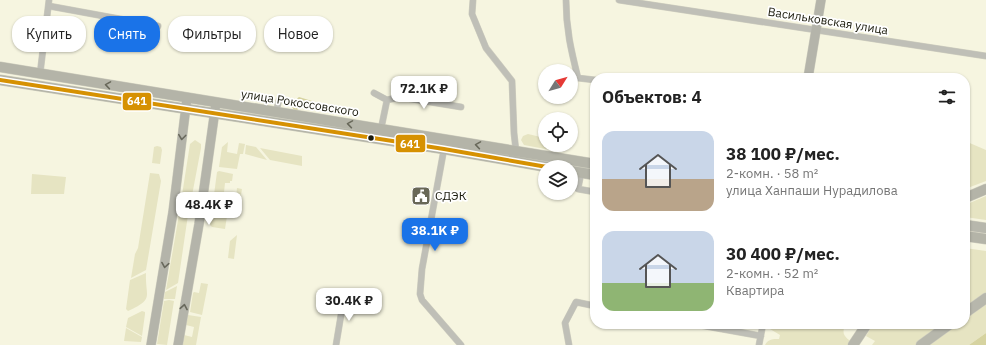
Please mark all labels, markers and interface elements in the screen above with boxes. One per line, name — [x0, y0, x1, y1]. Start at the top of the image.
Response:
street label: Васильковская улица — [767, 4, 890, 38]
chip: Купить — [12, 16, 86, 52]
chip: Снять — [94, 16, 160, 52]
chip: Фильтры — [168, 16, 256, 52]
chip: Новое — [264, 16, 333, 52]
north arrow — [538, 64, 578, 104]
map controls — [538, 64, 578, 200]
pin: 72.1K ₽ — [387, 76, 461, 110]
text: 72.1K ₽ — [400, 80, 448, 97]
one-way arrow — [104, 81, 111, 90]
street label: улица Рокоссовского — [240, 86, 360, 119]
text: Объектов: 4 — [602, 86, 702, 108]
icon: filters — [936, 86, 958, 108]
line badge: 641 — [122, 92, 152, 111]
text: 641 — [127, 94, 147, 108]
button: locate — [538, 112, 578, 152]
one-way arrow — [347, 120, 353, 129]
unlabelled marker — [366, 133, 376, 143]
one-way arrow — [178, 134, 187, 140]
line badge: 641 — [395, 134, 426, 153]
text: 641 — [400, 137, 420, 151]
one-way arrow — [475, 141, 481, 150]
text: 38 100 ₽/мес. — [726, 143, 840, 165]
icon: home — [634, 147, 682, 195]
button: layers — [538, 160, 578, 200]
text: 2-комн. · 58 m² — [726, 165, 818, 182]
text: улица Ханпаши Нурадилова — [726, 182, 898, 199]
public building icon: СДЭК — [410, 185, 432, 207]
place label: СДЭК — [435, 188, 467, 203]
pin: 48.4K ₽ — [172, 192, 246, 226]
text: 48.4K ₽ — [185, 196, 233, 213]
pin: 38.1K ₽ — [398, 218, 472, 252]
text: 38.1K ₽ — [411, 222, 459, 239]
text: 30 400 ₽/мес. — [726, 243, 840, 265]
icon: home — [634, 247, 682, 295]
one-way arrow — [161, 262, 169, 268]
text: 2-комн. · 52 m² — [726, 265, 818, 282]
text: Квартира — [726, 282, 784, 299]
pin: 30.4K ₽ — [312, 288, 386, 322]
text: 30.4K ₽ — [325, 292, 373, 309]
one-way arrow — [179, 303, 188, 310]

